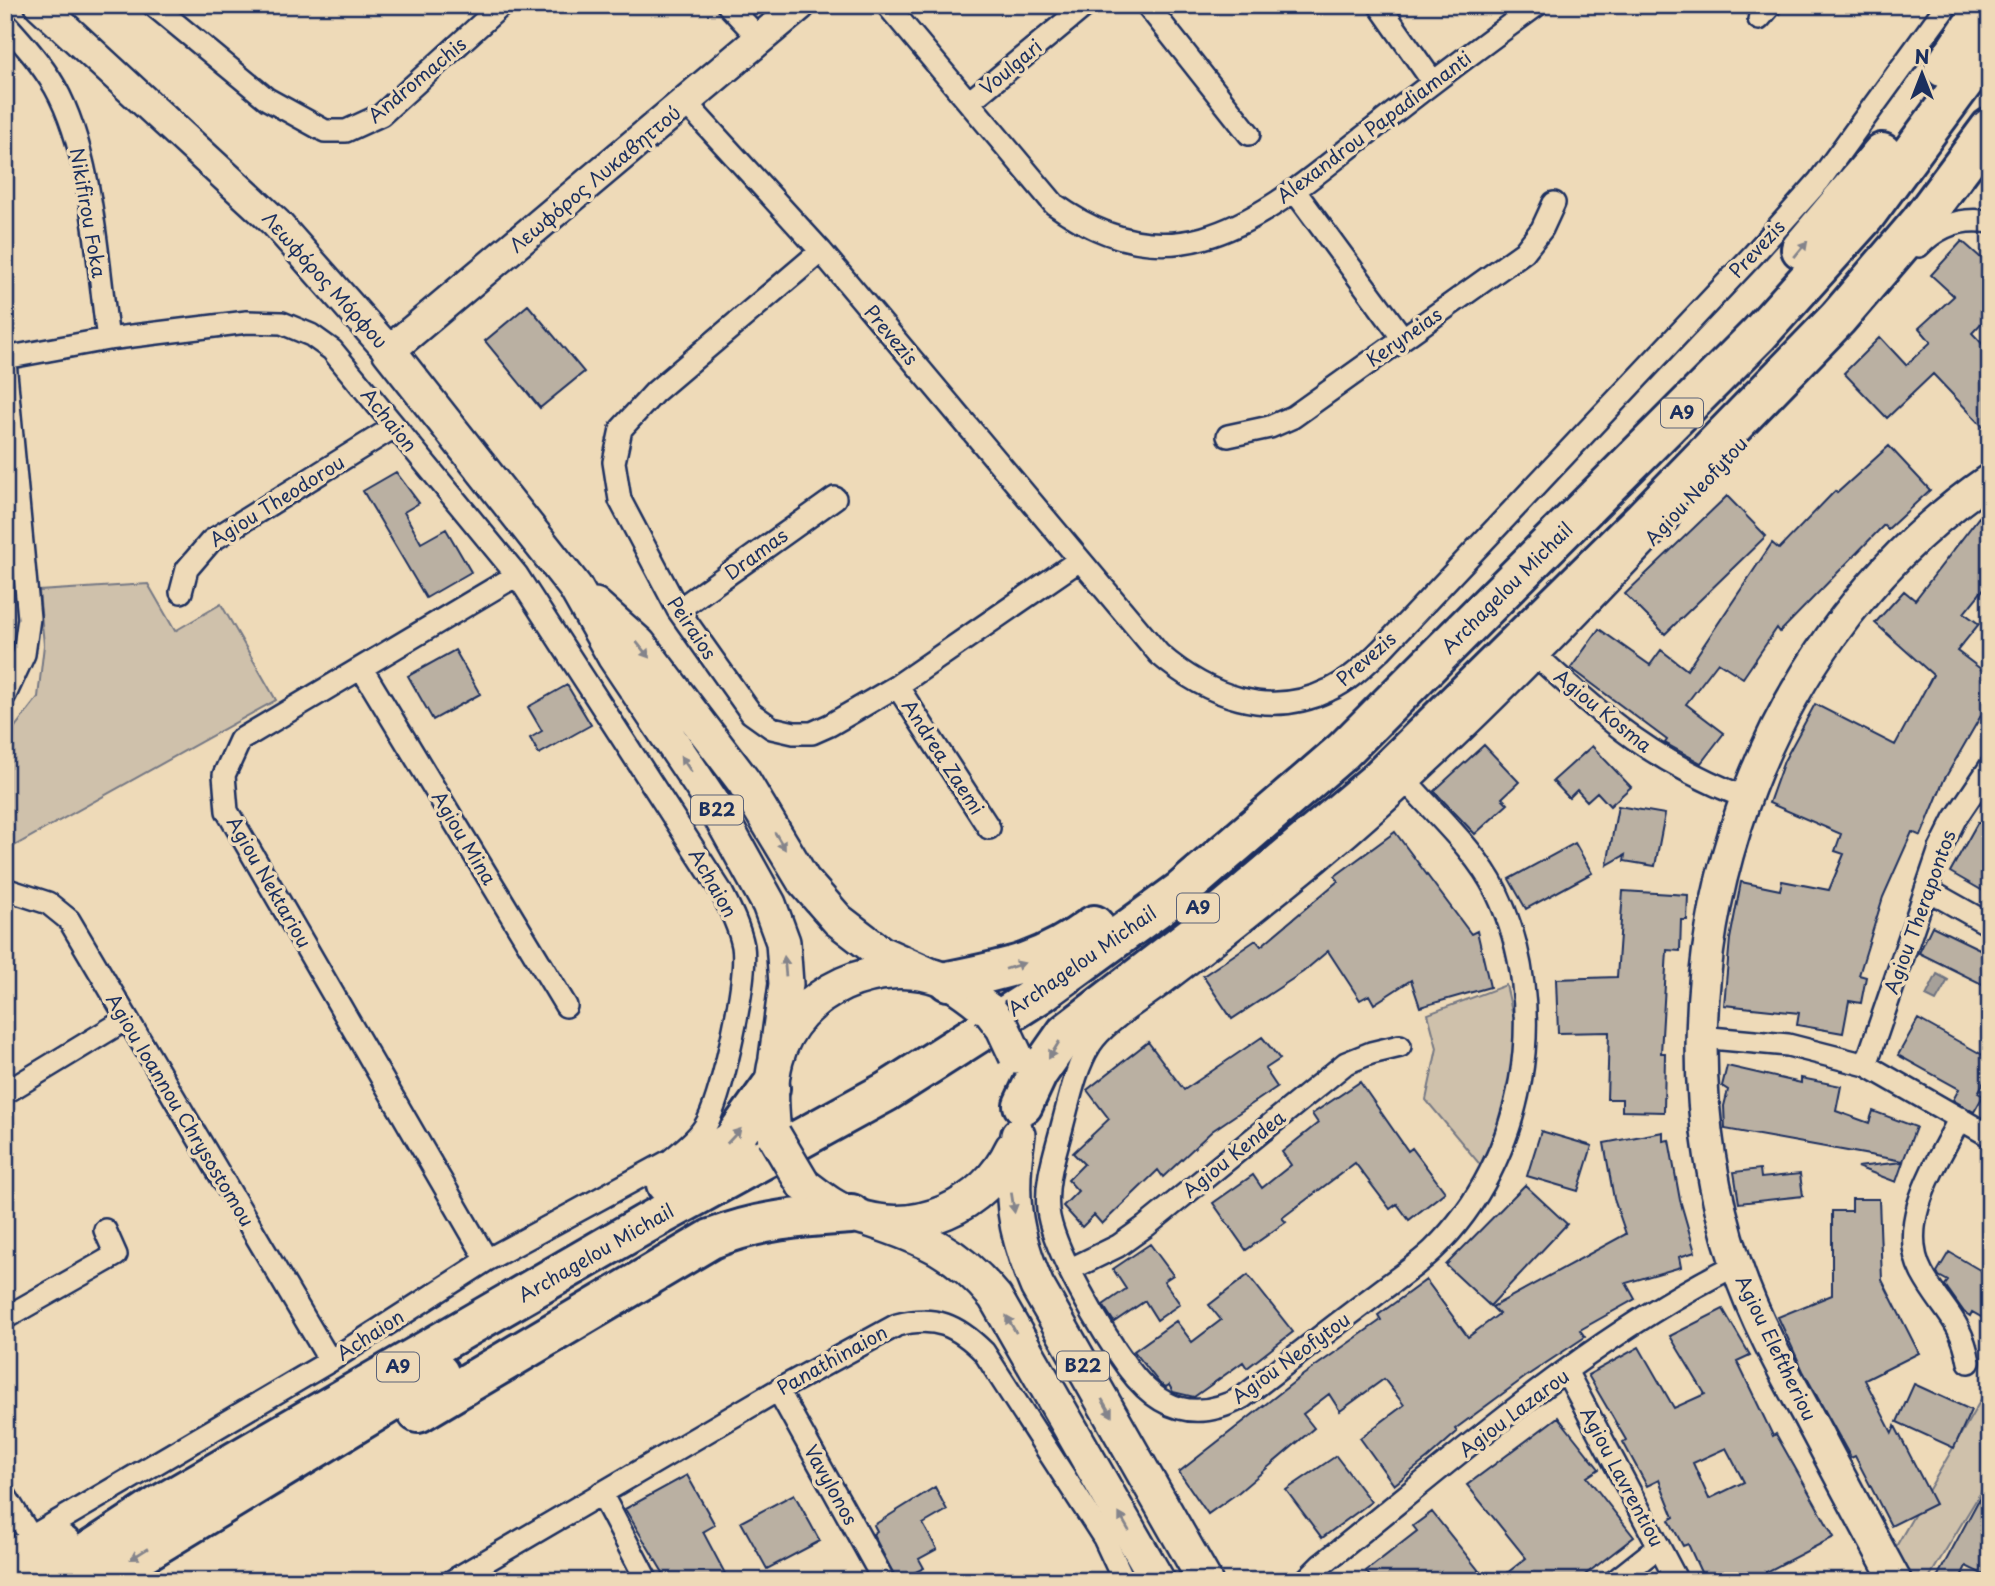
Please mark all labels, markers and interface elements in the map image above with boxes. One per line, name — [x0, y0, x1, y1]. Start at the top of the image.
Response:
street label: Andromachis — [361, 30, 472, 129]
street label: Voulgari — [973, 32, 1048, 101]
north arrow — [1886, 38, 1956, 108]
text: N — [1914, 42, 1930, 70]
street label: Alexandrou Papadiamanti — [1270, 43, 1477, 209]
street label: Λεωφόρος Λυκαβηττού — [503, 98, 686, 258]
street label: Nikifirou Foka — [64, 146, 114, 280]
street label: Λεωφόρος Μόρφου — [257, 205, 395, 354]
street label: Prevezis — [1722, 213, 1791, 284]
one-way arrow — [1793, 241, 1808, 258]
street label: Prevezis — [858, 298, 925, 371]
street label: Keryneias — [1360, 300, 1447, 373]
street label: Achaion — [355, 381, 424, 458]
road number: A9 — [1661, 398, 1703, 428]
street label: Agiou Neofytou — [1637, 430, 1753, 551]
street label: Agiou Theodorou — [204, 447, 349, 553]
street label: Archagelou Michail — [1434, 515, 1579, 660]
street label: Dramas — [718, 521, 793, 586]
street label: Peiraios — [661, 590, 724, 665]
street label: Prevezis — [1329, 624, 1401, 692]
one-way arrow — [635, 642, 650, 659]
street label: Agiou Kosma — [1549, 662, 1659, 759]
street label: Andrea Zaemi — [896, 693, 992, 820]
one-way arrow — [680, 754, 693, 773]
street label: Agiou Mina — [426, 785, 504, 890]
road number: B22 — [691, 796, 743, 824]
street label: Agiou Nektariou — [221, 810, 319, 953]
street label: Agiou Therapontos — [1876, 826, 1962, 998]
one-way arrow — [773, 831, 786, 850]
street label: Achaion — [683, 843, 745, 922]
road number: A9 — [1177, 894, 1219, 923]
street label: Archagelou Michail — [1001, 898, 1162, 1022]
one-way arrow — [779, 955, 790, 977]
one-way arrow — [1004, 960, 1025, 971]
street label: Agiou Ioannou Chrysostomou — [100, 988, 262, 1231]
one-way arrow — [1047, 1040, 1060, 1059]
street label: Agiou Kendea — [1176, 1103, 1291, 1204]
one-way arrow — [726, 1128, 742, 1145]
one-way arrow — [1008, 1192, 1019, 1214]
street label: Archagelou Michail — [512, 1196, 679, 1308]
street label: Agiou Eleftheriou — [1730, 1270, 1824, 1425]
street label: Achaion — [330, 1302, 409, 1366]
street label: Agiou Neofytou — [1226, 1305, 1355, 1410]
one-way arrow — [1005, 1315, 1017, 1334]
street label: Panathinaion — [771, 1317, 892, 1401]
road number: A9 — [377, 1352, 419, 1382]
road number: B22 — [1057, 1352, 1109, 1380]
street label: Agiou Lazarou — [1452, 1361, 1574, 1463]
one-way arrow — [1101, 1399, 1113, 1418]
street label: Agiou Lavrentiou — [1574, 1402, 1672, 1551]
street label: Vavylonos — [798, 1439, 865, 1530]
one-way arrow — [1118, 1512, 1130, 1531]
one-way arrow — [130, 1548, 149, 1561]

